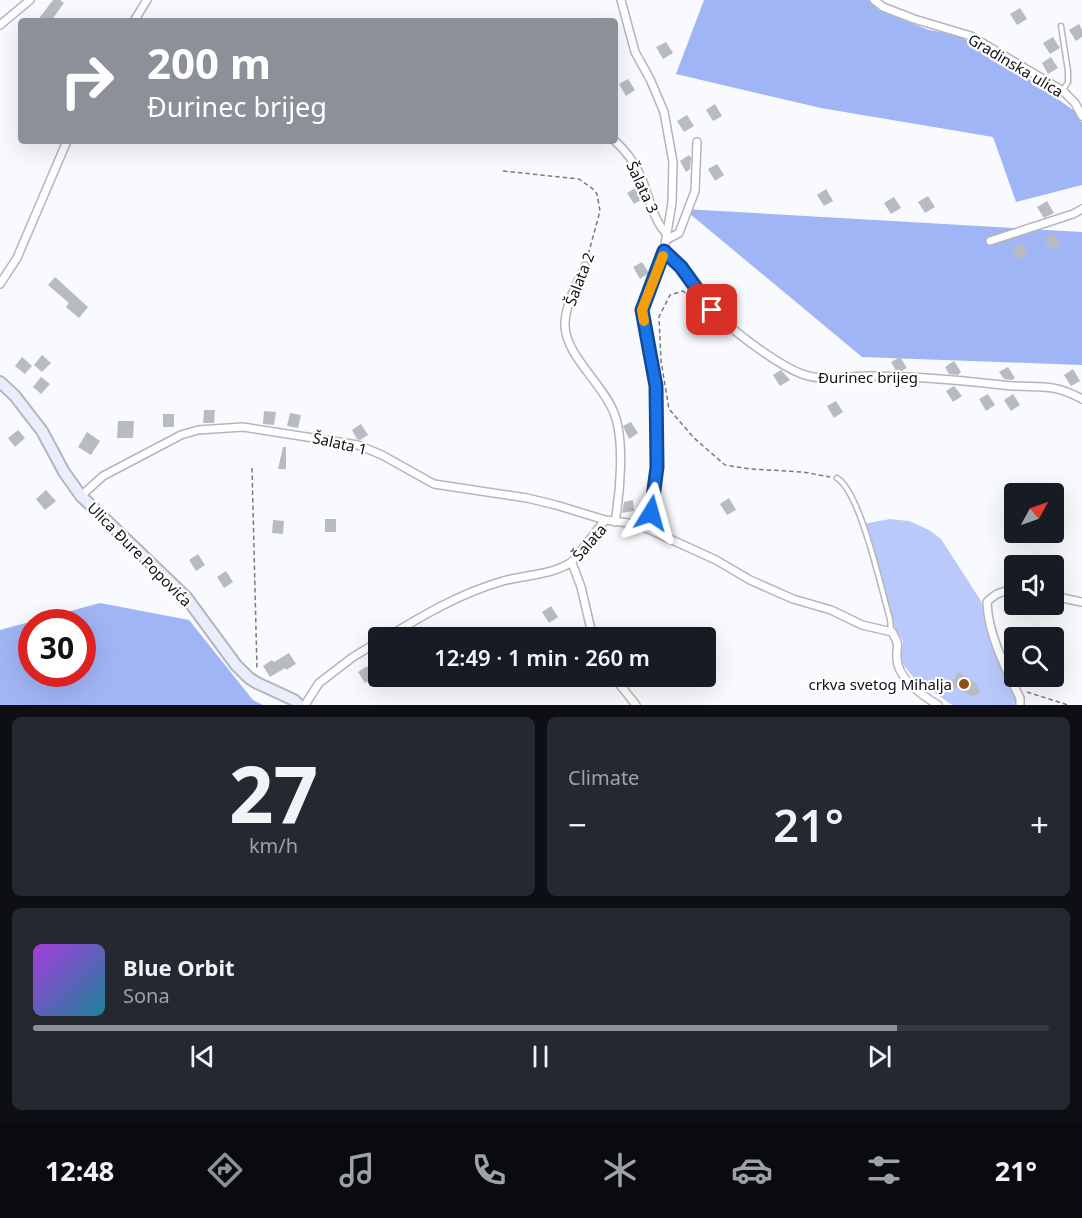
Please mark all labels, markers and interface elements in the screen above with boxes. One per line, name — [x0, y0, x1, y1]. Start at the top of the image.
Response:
street label: Gradinska ulica — [965, 29, 1067, 101]
text: 200 m — [147, 34, 271, 91]
icon: right — [48, 42, 126, 120]
text: Đurinec brijeg — [147, 88, 327, 125]
street label: Šalata 3 — [622, 158, 664, 216]
street label: Šalata 2 — [560, 250, 598, 308]
pin — [686, 284, 737, 335]
icon: arrive — [695, 293, 728, 326]
street label: Đurinec brijeg — [818, 367, 918, 387]
street label: Šalata 1 — [311, 427, 369, 459]
position arrow — [619, 481, 683, 545]
north arrow — [1004, 483, 1064, 543]
map controls — [1004, 483, 1064, 687]
street label: Ulica Đure Popovića — [83, 497, 197, 611]
street label: Šalata — [567, 519, 611, 565]
button: sound — [1004, 555, 1064, 615]
speed limit sign: 30 — [18, 609, 96, 687]
button: search — [1004, 627, 1064, 687]
text: 12:49 · 1 min · 260 m — [434, 642, 650, 672]
place label: crkva svetog Mihalja — [808, 674, 952, 694]
marker: crkva svetog Mihalja — [957, 677, 971, 691]
text: 27 — [229, 740, 318, 846]
text: Climate — [568, 764, 639, 791]
text: 21° — [773, 794, 844, 855]
text: − — [568, 802, 587, 847]
text: + — [1030, 802, 1049, 847]
text: km/h — [249, 832, 298, 859]
text: Blue Orbit — [123, 952, 235, 982]
text: Sona — [123, 982, 170, 1009]
icon: previous — [186, 1040, 219, 1073]
icon: pause — [524, 1040, 557, 1073]
icon: next — [863, 1040, 896, 1073]
icon: directions — [204, 1149, 246, 1191]
icon: music — [336, 1149, 378, 1191]
icon: phone — [468, 1149, 510, 1191]
icon: climate — [599, 1149, 641, 1191]
icon: car — [731, 1149, 773, 1191]
icon: filters — [863, 1149, 905, 1191]
text: 12:48 — [45, 1152, 114, 1189]
text: 21° — [995, 1152, 1037, 1189]

